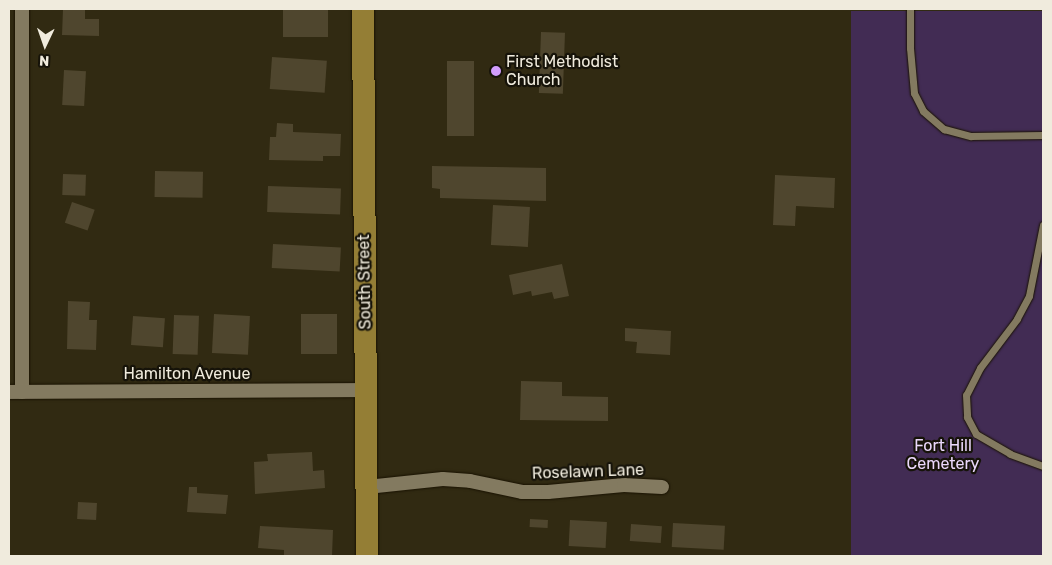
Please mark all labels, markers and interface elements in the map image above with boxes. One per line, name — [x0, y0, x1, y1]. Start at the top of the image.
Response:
north arrow — [20, 20, 70, 70]
text: N — [39, 52, 50, 69]
place label: First Methodist Church — [506, 52, 618, 90]
marker: First Methodist Church — [490, 65, 502, 77]
street label: South Street — [355, 234, 375, 330]
street label: Hamilton Avenue — [123, 364, 251, 384]
park label: Fort Hill Cemetery — [907, 436, 979, 474]
street label: Roselawn Lane — [532, 460, 644, 484]

